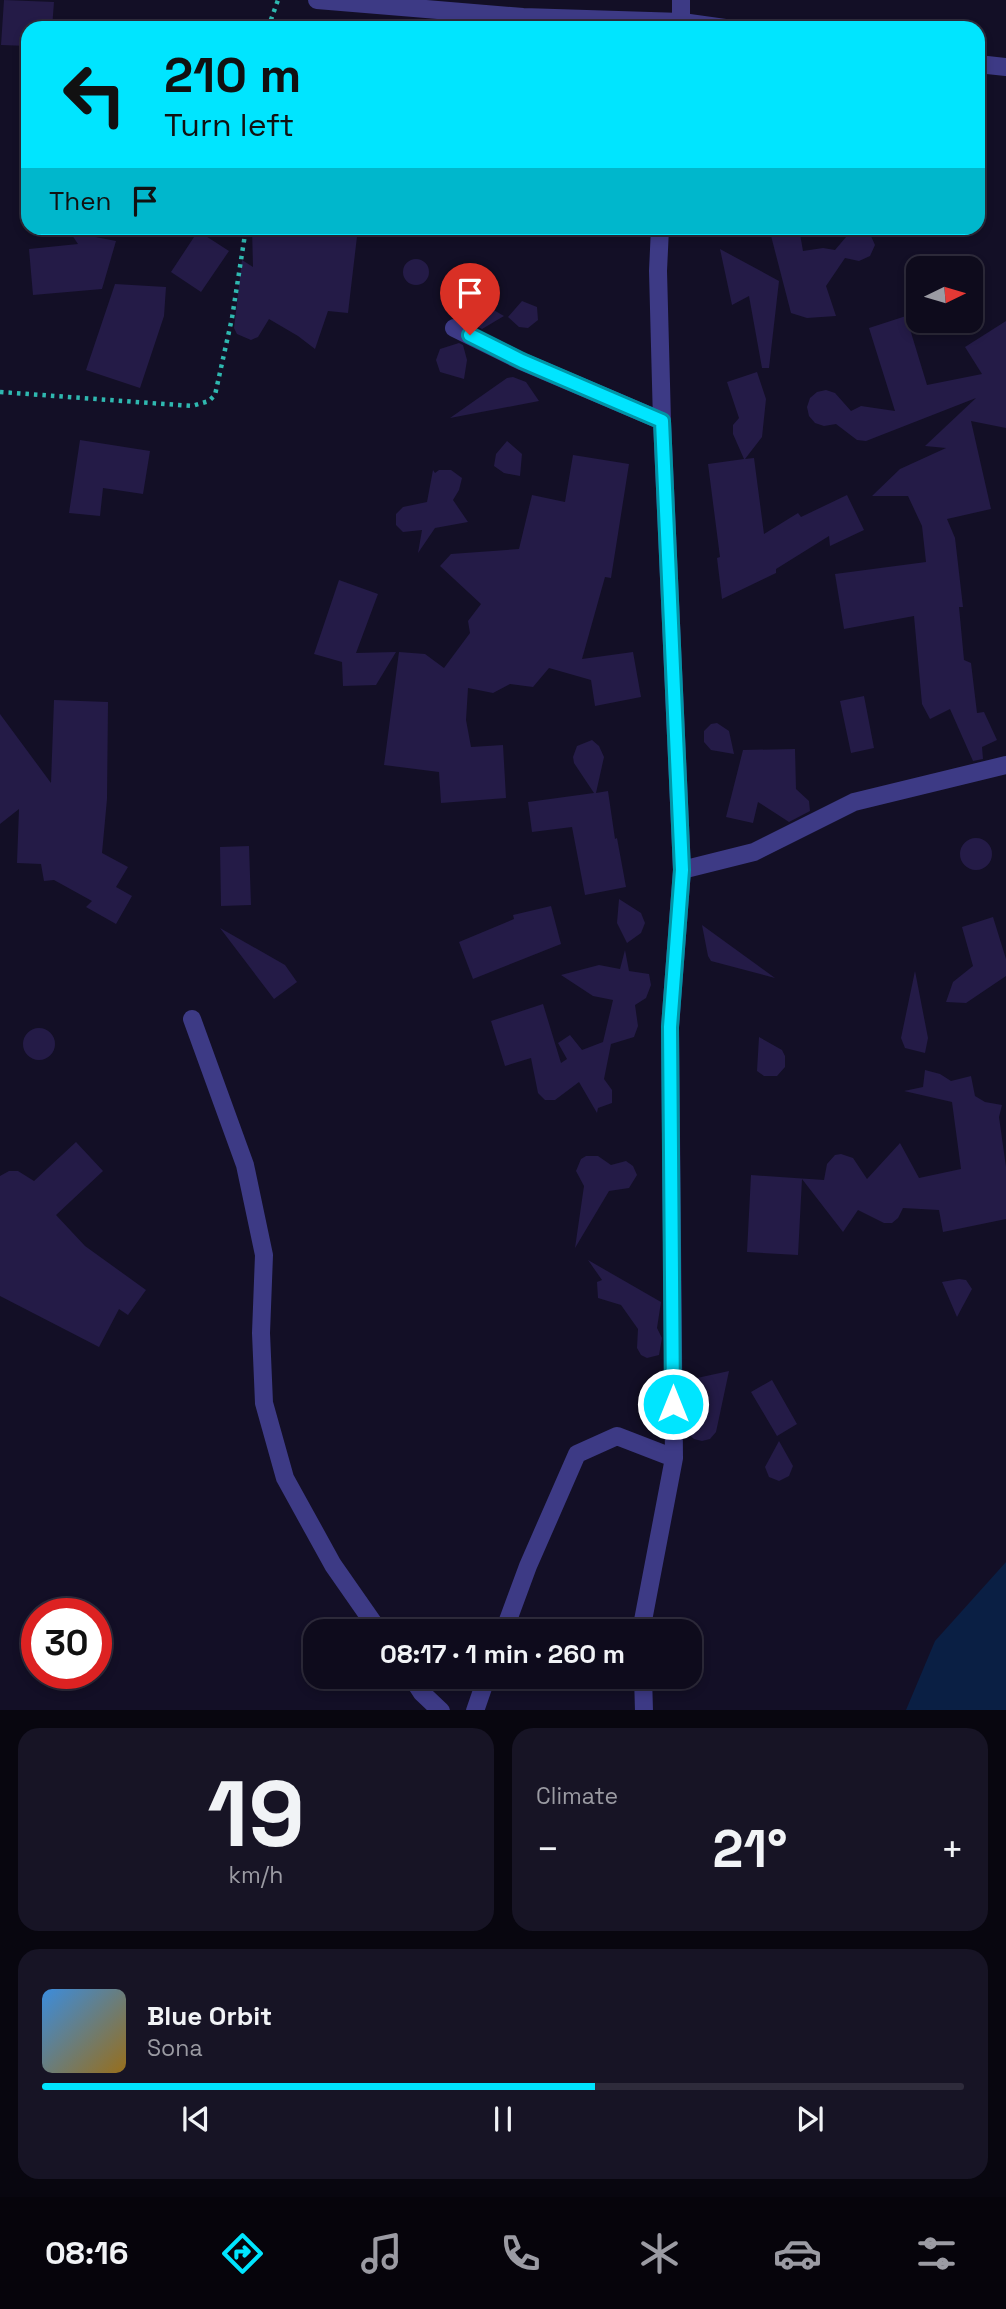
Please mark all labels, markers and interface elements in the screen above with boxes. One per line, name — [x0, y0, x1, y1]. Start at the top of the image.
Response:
text: 210 m — [164, 44, 301, 106]
icon: left — [49, 49, 140, 140]
text: Turn left — [164, 105, 294, 145]
icon: arrive — [126, 182, 164, 220]
text: Then — [49, 184, 112, 218]
north arrow — [906, 256, 984, 332]
map controls — [906, 256, 983, 333]
pin — [440, 263, 500, 335]
icon: arrive — [451, 274, 489, 312]
position arrow — [636, 1367, 710, 1441]
speed limit sign: 30 — [21, 1598, 112, 1689]
text: 08:17 · 1 min · 260 m — [380, 1637, 625, 1671]
text: 19 — [207, 1756, 305, 1873]
text: Climate — [536, 1781, 618, 1811]
text: 21° — [713, 1816, 787, 1882]
text: − — [536, 1825, 560, 1873]
text: + — [940, 1825, 964, 1873]
text: km/h — [229, 1860, 283, 1890]
text: Blue Orbit — [147, 1999, 272, 2033]
text: Sona — [147, 2033, 203, 2063]
icon: previous — [177, 2100, 215, 2138]
icon: pause — [484, 2100, 522, 2138]
icon: next — [791, 2100, 829, 2138]
icon: directions — [218, 2229, 267, 2278]
icon: music — [357, 2229, 406, 2278]
icon: phone — [496, 2229, 545, 2278]
icon: climate — [635, 2229, 684, 2278]
icon: car — [773, 2229, 822, 2278]
icon: filters — [912, 2229, 961, 2278]
text: 08:16 — [45, 2233, 129, 2273]

